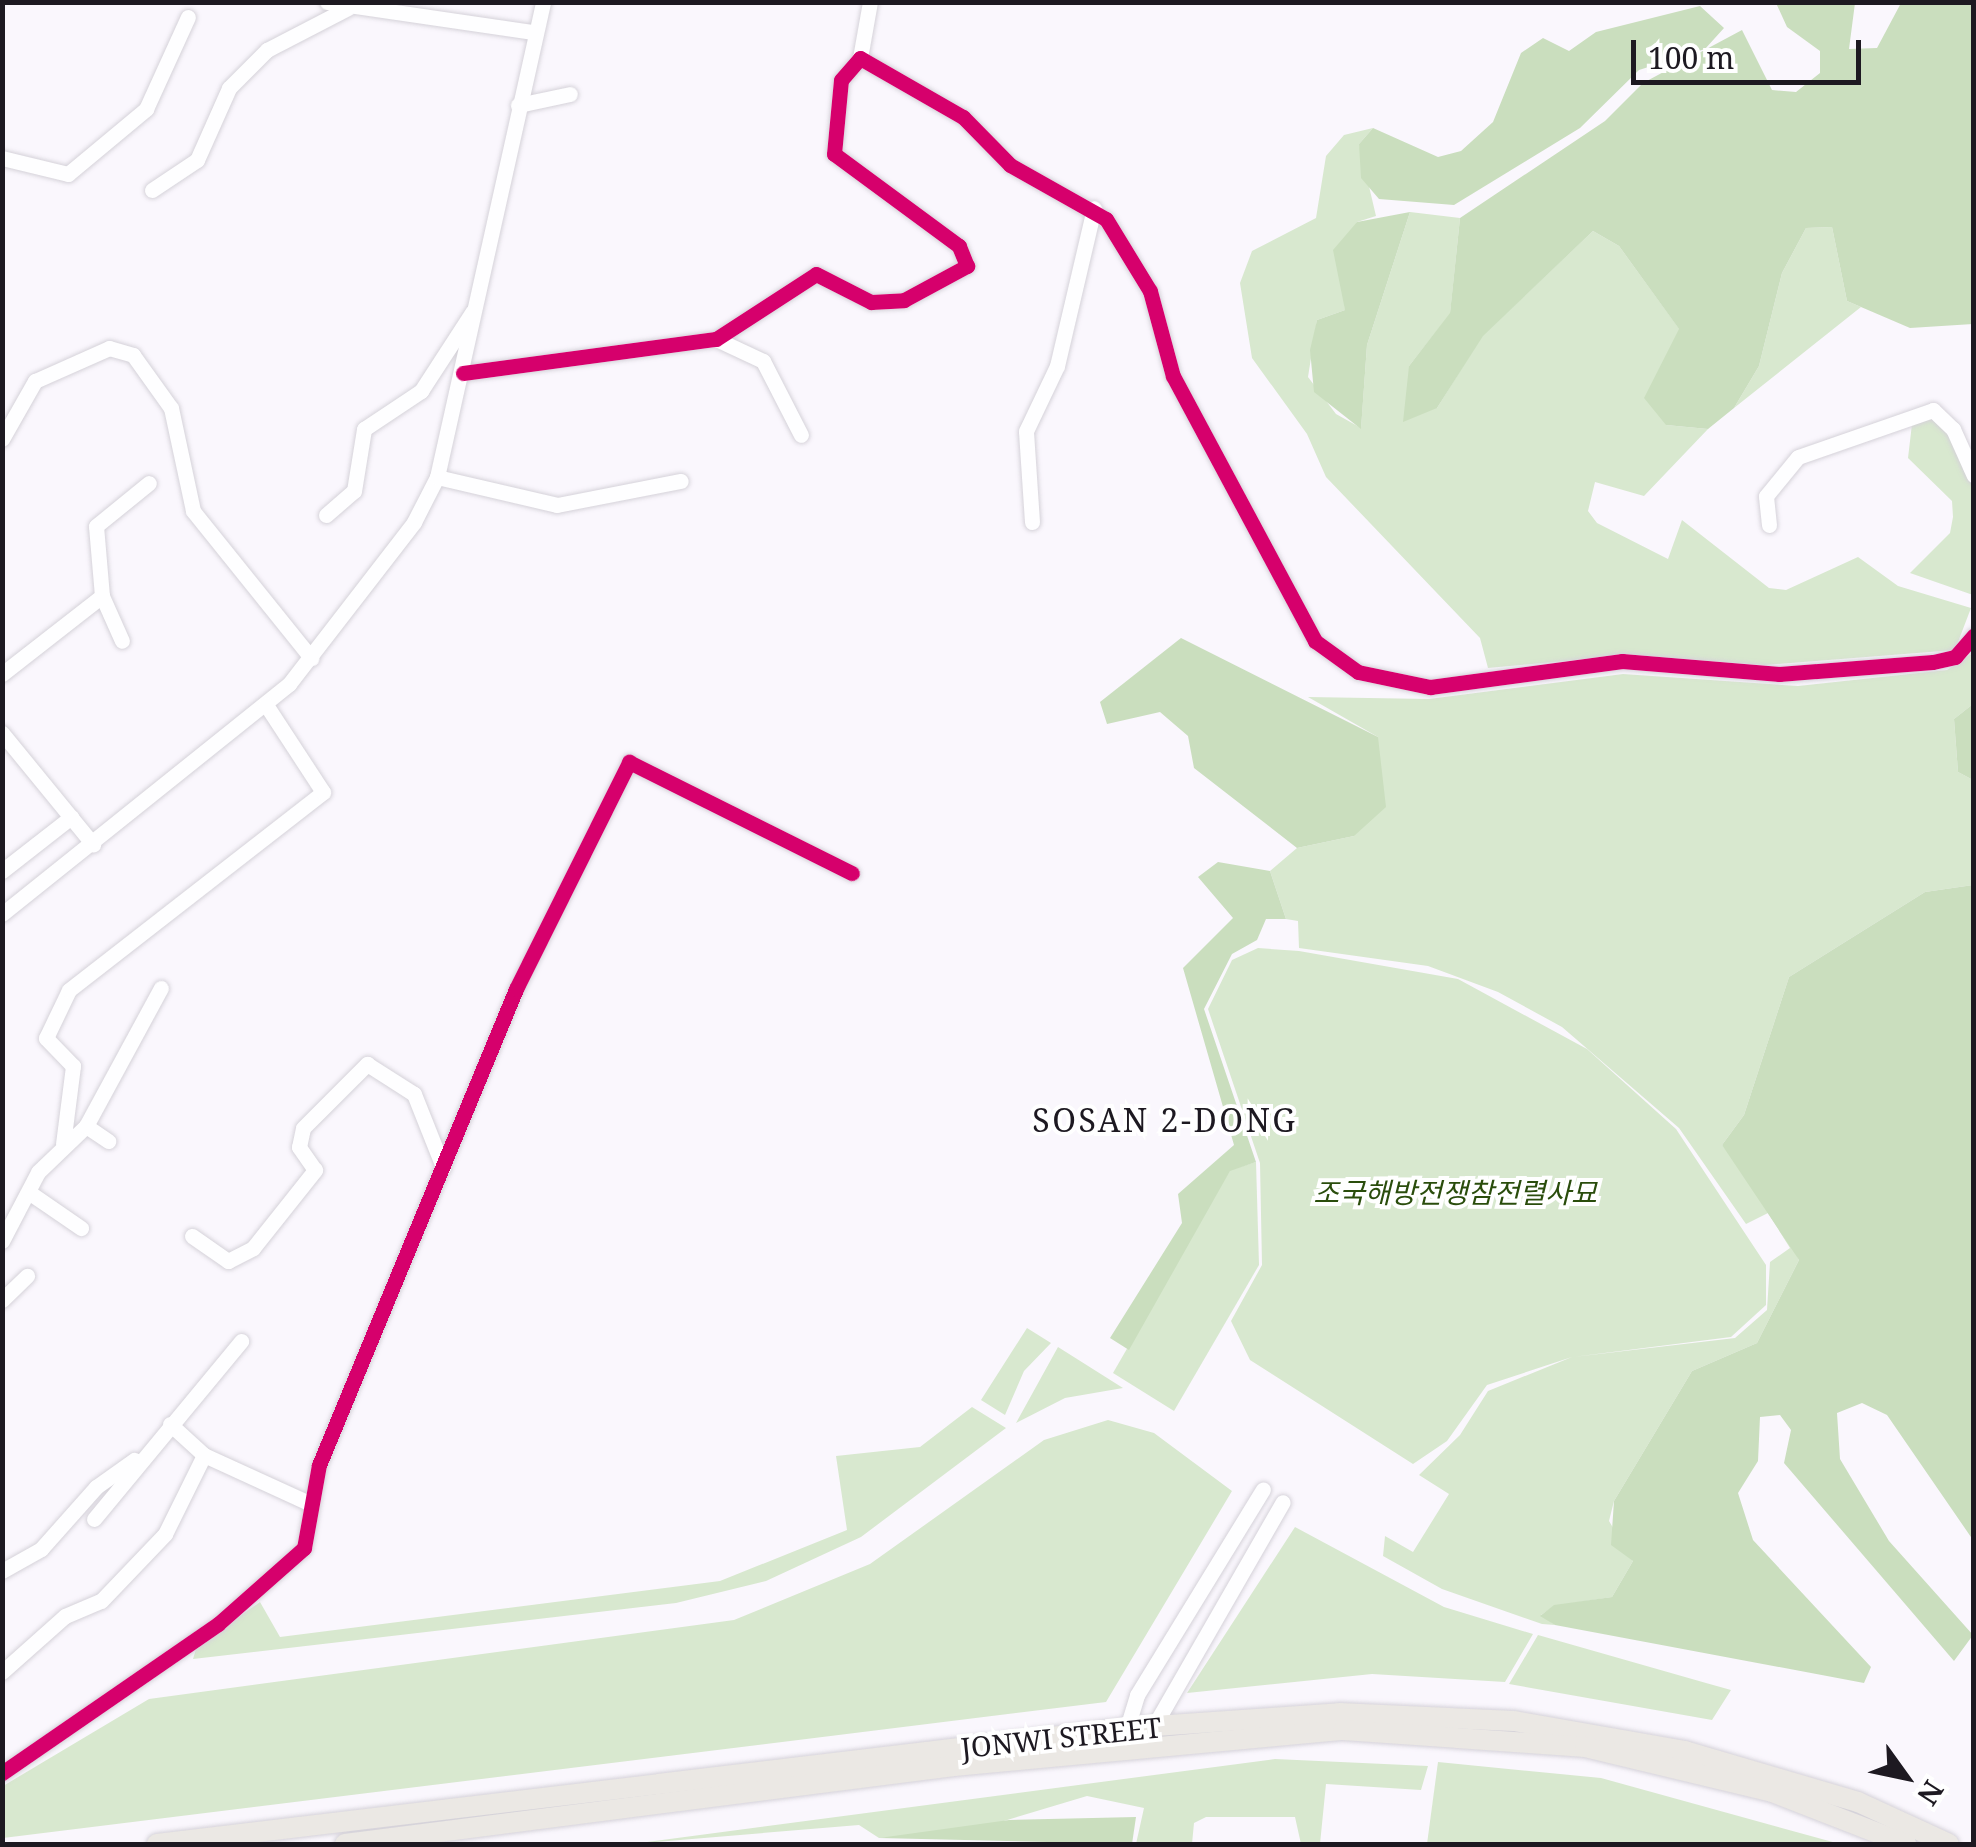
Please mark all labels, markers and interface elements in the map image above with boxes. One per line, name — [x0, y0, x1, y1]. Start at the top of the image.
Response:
scale bar — [1636, 20, 1866, 82]
text: 100 m — [1648, 37, 1734, 78]
district label: SOSAN 2-DONG — [1032, 1101, 1298, 1139]
park label: 조국해방전쟁참전렬사묘 — [1313, 1175, 1597, 1209]
street label: JONWI STREET — [959, 1710, 1163, 1764]
north arrow — [1856, 1727, 1956, 1827]
text: N — [1909, 1774, 1953, 1813]

